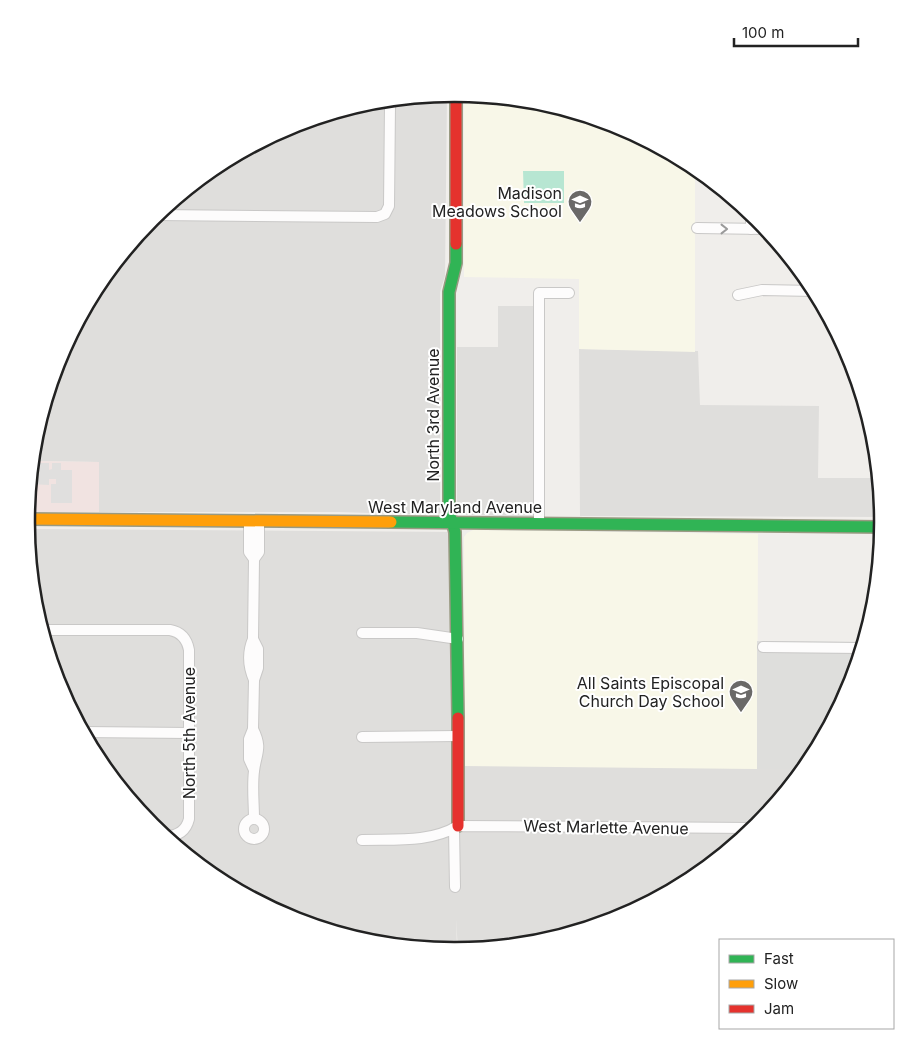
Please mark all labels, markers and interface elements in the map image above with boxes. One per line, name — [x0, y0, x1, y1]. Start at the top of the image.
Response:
scale bar — [734, 15, 858, 47]
text: 100 m — [742, 23, 784, 42]
place label: Madison Meadows School — [432, 183, 562, 221]
school or university icon: Madison Meadows School — [567, 189, 593, 223]
one-way arrow — [720, 224, 728, 234]
street label: North 3rd Avenue — [423, 348, 443, 482]
street label: West Maryland Avenue — [368, 497, 542, 517]
street label: North 5th Avenue — [179, 667, 199, 799]
place label: All Saints Episcopal Church Day School — [577, 673, 724, 711]
school or university icon: All Saints Episcopal Church Day School — [728, 679, 754, 713]
street label: West Marlette Avenue — [523, 816, 689, 838]
legend — [719, 939, 894, 1029]
text: Fast — [764, 949, 794, 968]
text: Slow — [764, 974, 798, 993]
text: Jam — [764, 999, 794, 1018]

